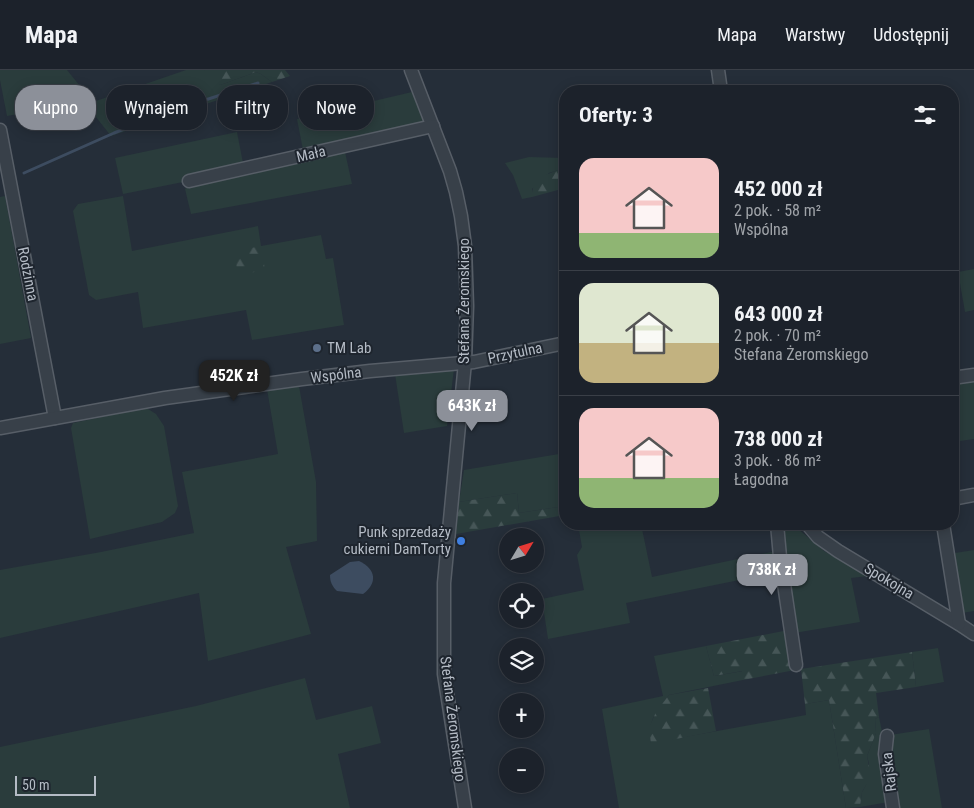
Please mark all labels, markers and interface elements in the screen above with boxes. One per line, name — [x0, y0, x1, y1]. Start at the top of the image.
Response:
text: Mapa — [25, 21, 78, 49]
text: Mapa — [717, 24, 757, 45]
text: Warstwy — [785, 24, 845, 45]
text: Udostępnij — [873, 24, 949, 45]
chip: Kupno — [15, 85, 96, 130]
chip: Wynajem — [106, 85, 207, 130]
chip: Filtry — [217, 85, 288, 130]
chip: Nowe — [298, 85, 374, 130]
icon: filters — [911, 101, 939, 129]
text: Oferty: 3 — [579, 103, 653, 127]
street label: Mała — [295, 142, 327, 166]
text: 452 000 zł — [734, 177, 823, 201]
icon: home — [619, 178, 679, 238]
text: 2 pok. · 58 m² — [734, 201, 821, 220]
text: Wspólna — [734, 220, 789, 239]
street label: Stefana Żeromskiego — [455, 238, 473, 364]
street label: Rodzinna — [14, 245, 42, 303]
text: 643 000 zł — [734, 302, 823, 326]
icon: home — [619, 303, 679, 363]
text: 2 pok. · 70 m² — [734, 326, 821, 345]
street label: Przytulna — [486, 338, 544, 368]
place label: TM Lab — [327, 339, 371, 357]
marker: TM Lab — [311, 342, 323, 354]
text: Stefana Żeromskiego — [734, 345, 868, 364]
pin: 452K zł — [188, 360, 280, 402]
street label: Wspólna — [310, 363, 362, 387]
text: 452K zł — [210, 366, 258, 385]
pin: 643K zł — [426, 390, 518, 432]
text: 643K zł — [448, 396, 496, 415]
text: 738 000 zł — [734, 427, 823, 451]
icon: home — [619, 428, 679, 488]
text: 3 pok. · 86 m² — [734, 451, 821, 470]
text: Łagodna — [734, 470, 789, 489]
place label: Punk sprzedaży cukierni DamTorty — [344, 523, 451, 558]
north arrow — [499, 528, 544, 572]
map controls — [499, 528, 544, 793]
marker: Punk sprzedaży cukierni DamTorty — [455, 535, 467, 547]
pin: 738K zł — [726, 554, 818, 596]
street label: Spokojna — [861, 559, 917, 603]
text: 738K zł — [748, 560, 796, 579]
button: locate — [499, 583, 544, 628]
button: layers — [499, 638, 544, 683]
street label: Stefana Żeromskiego — [436, 655, 470, 783]
button: + — [499, 693, 544, 738]
button: − — [499, 748, 544, 793]
street label: Rajska — [878, 751, 900, 793]
scale bar — [15, 773, 96, 796]
text: 50 m — [22, 777, 50, 793]

